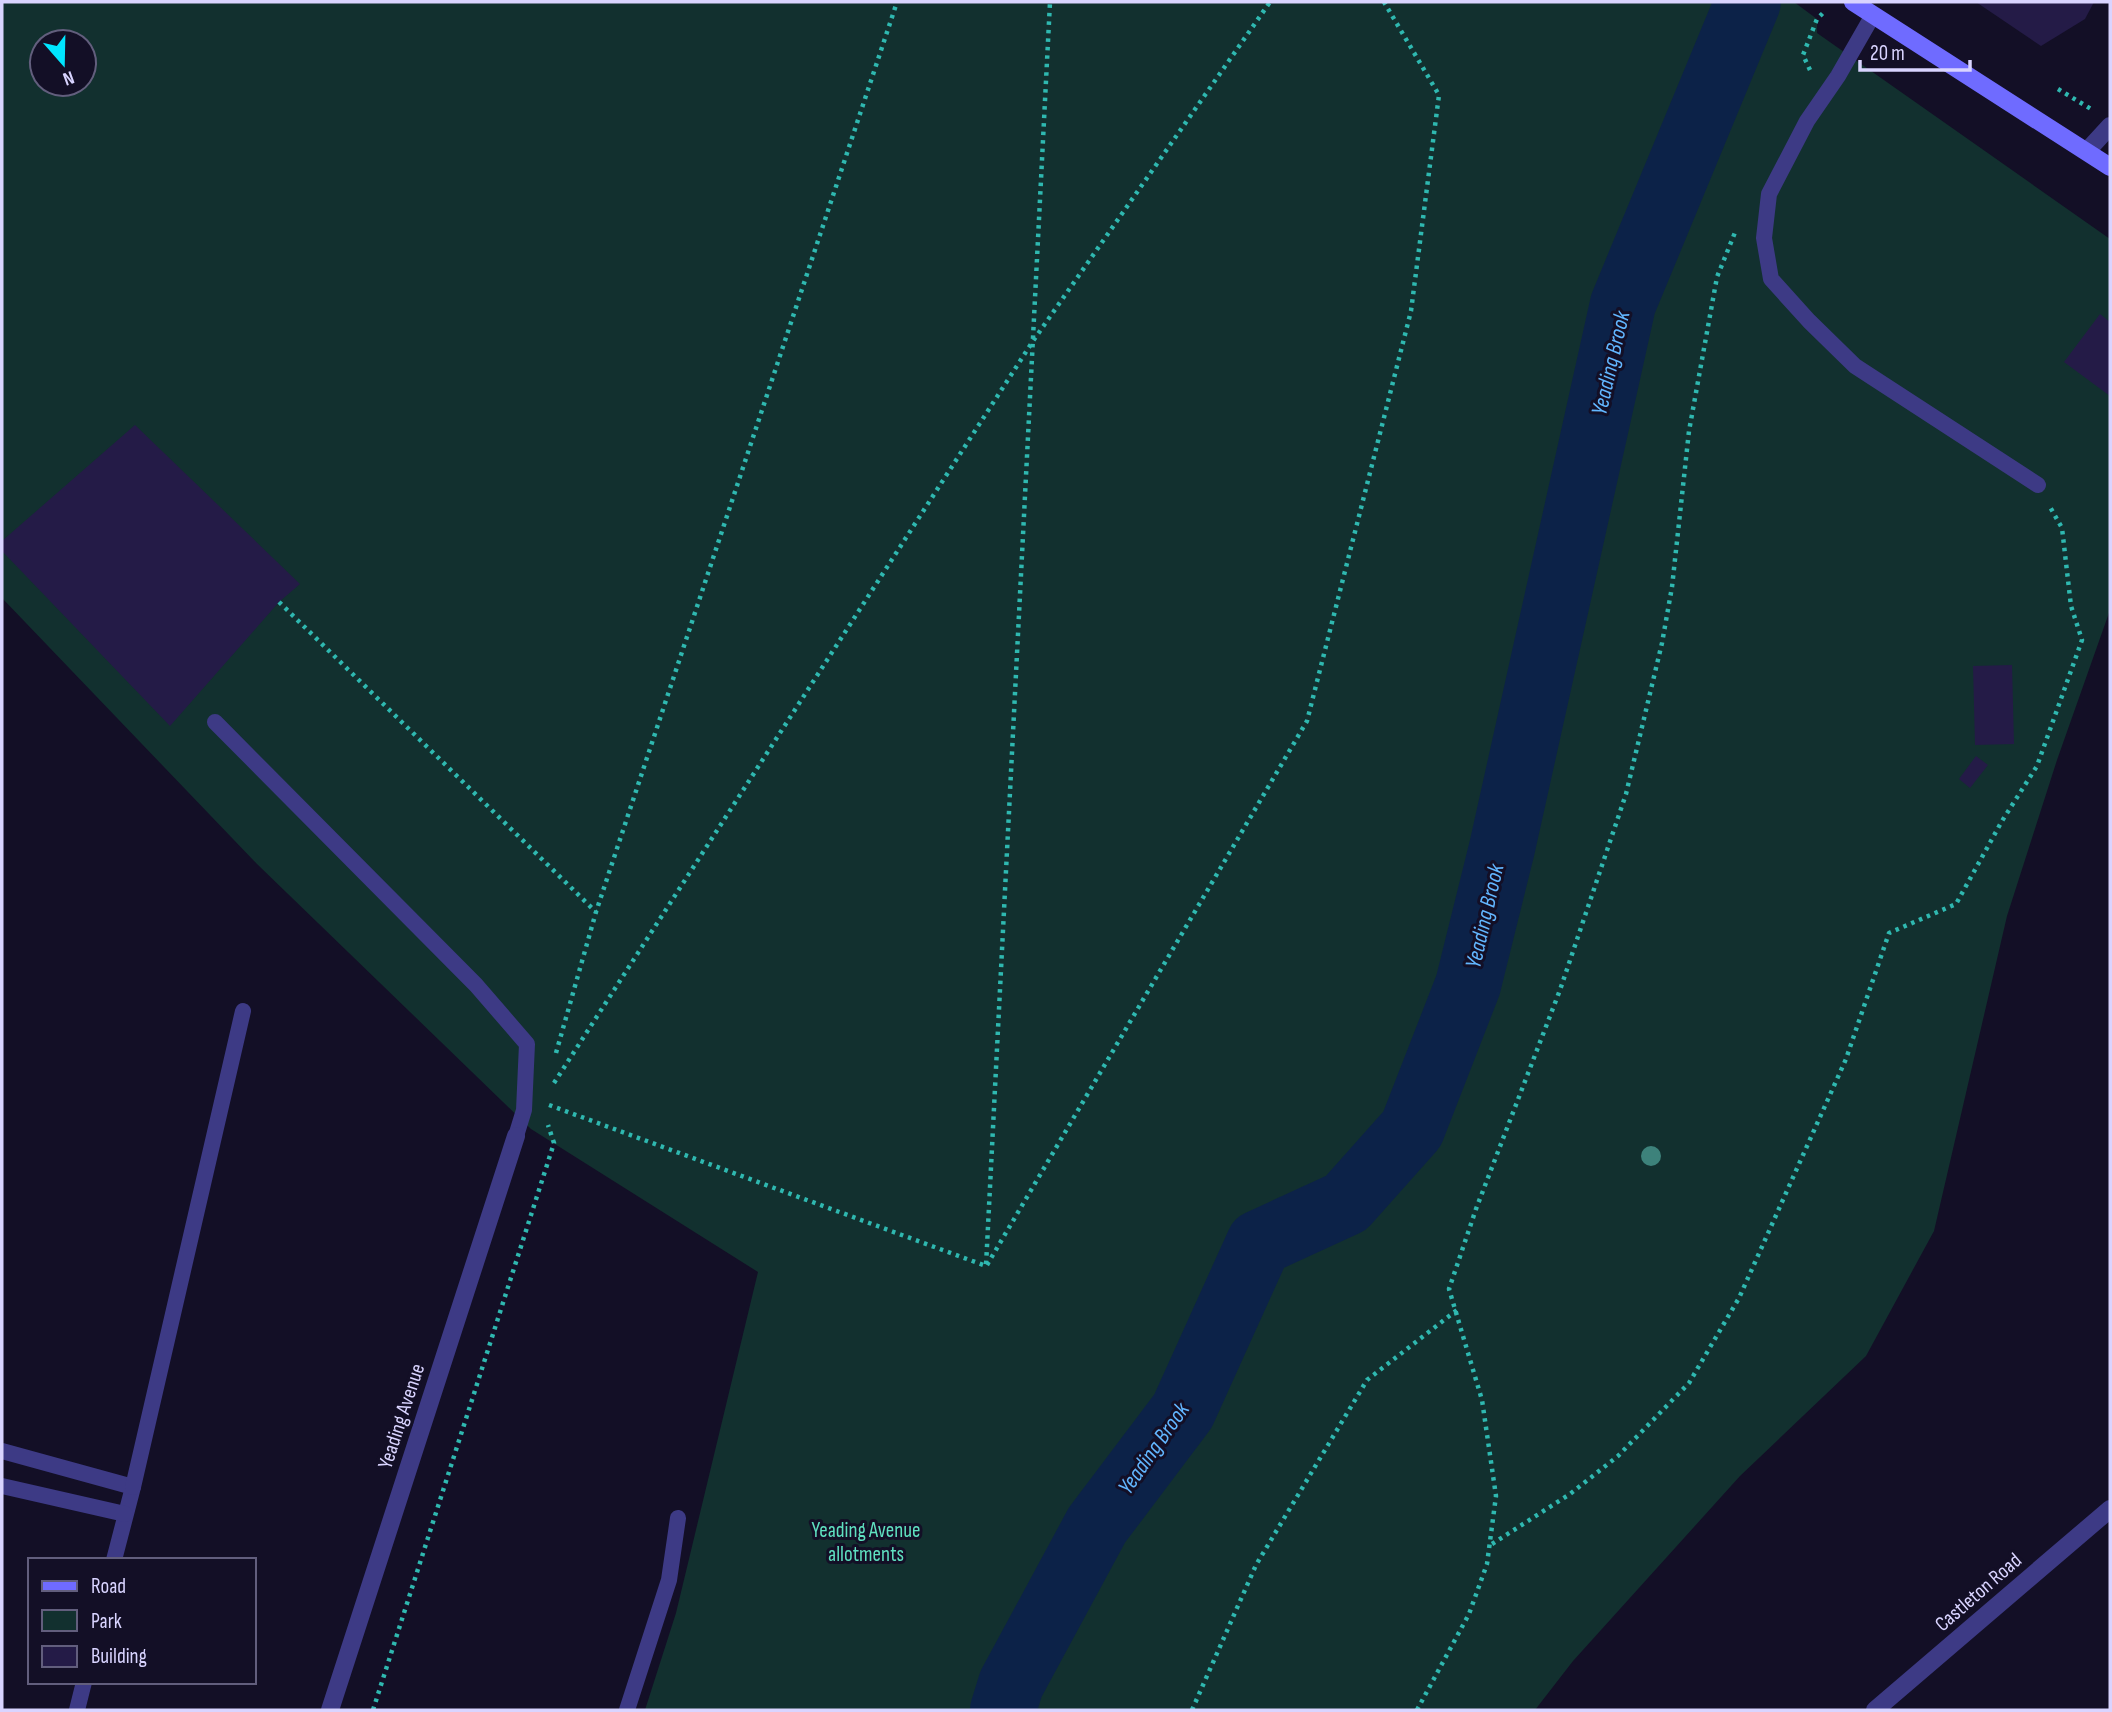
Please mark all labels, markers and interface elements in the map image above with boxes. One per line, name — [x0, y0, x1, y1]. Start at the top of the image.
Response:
north arrow — [28, 28, 98, 98]
scale bar — [1860, 28, 1970, 72]
text: 20 m — [1870, 41, 1905, 66]
text: N — [60, 65, 77, 90]
water label: Yeading Brook — [1585, 307, 1637, 418]
water label: Yeading Brook — [1459, 860, 1511, 971]
street label: Yeading Avenue — [373, 1360, 430, 1472]
water label: Yeading Brook — [1112, 1396, 1197, 1500]
park label: Yeading Avenue allotments — [812, 1518, 920, 1567]
street label: Castleton Road — [1930, 1548, 2027, 1637]
legend — [28, 1558, 256, 1684]
text: Road — [91, 1574, 126, 1599]
text: Park — [91, 1609, 122, 1634]
text: Building — [91, 1644, 147, 1669]

